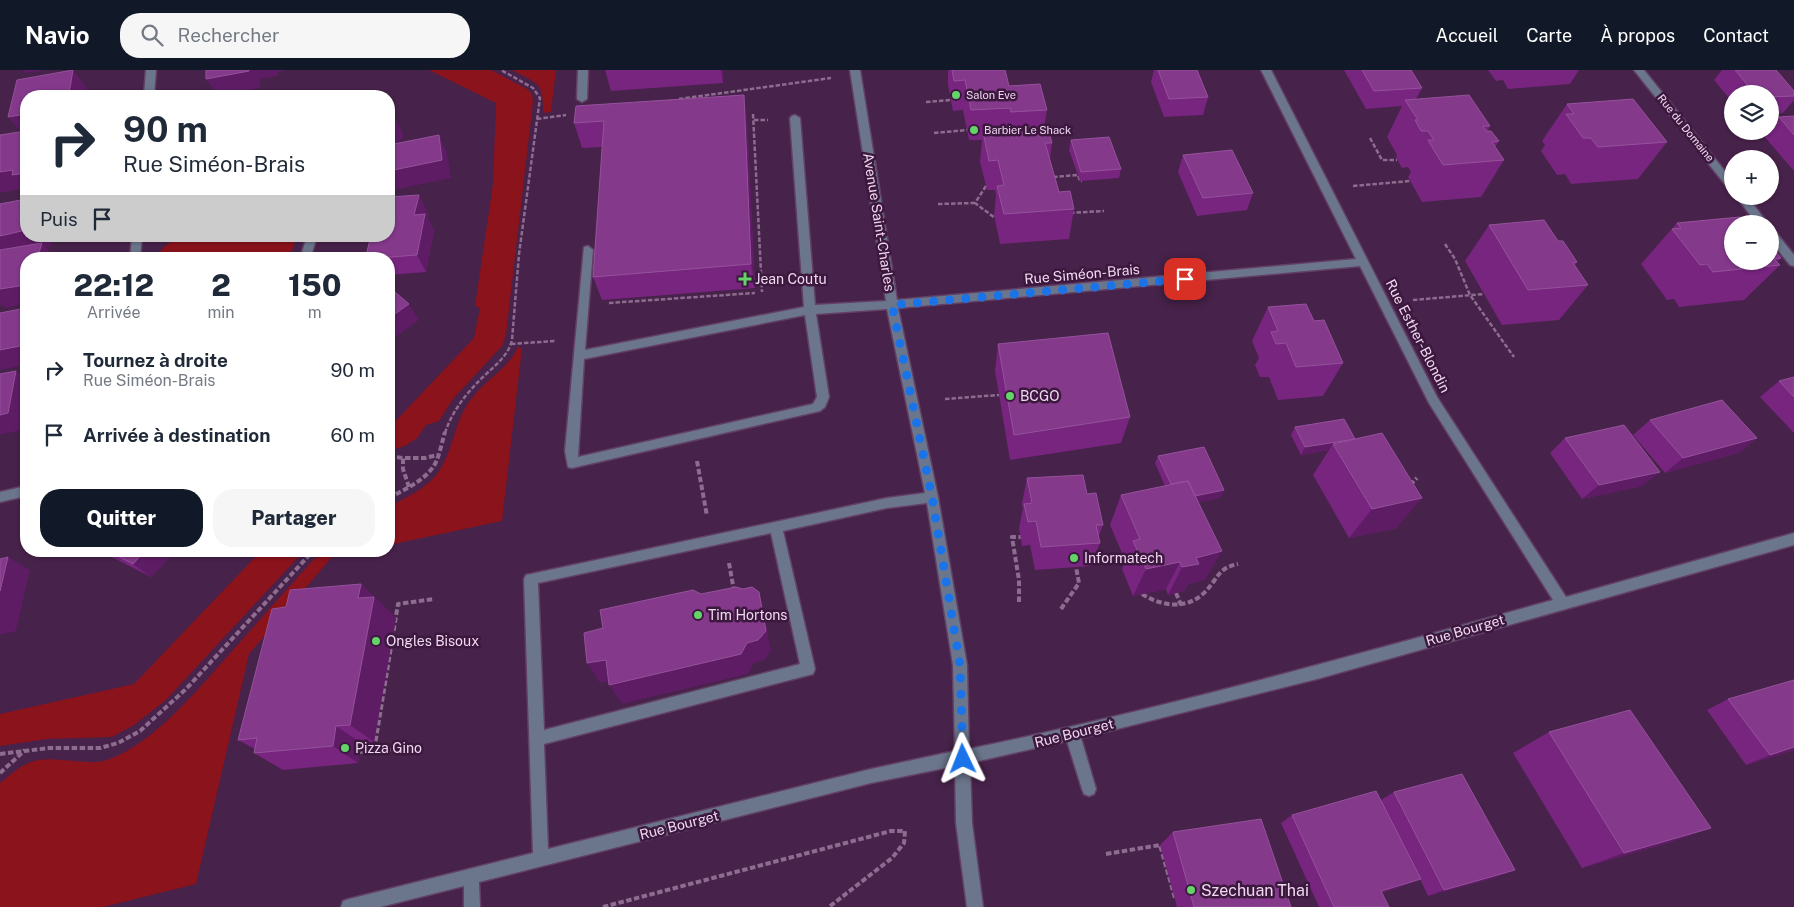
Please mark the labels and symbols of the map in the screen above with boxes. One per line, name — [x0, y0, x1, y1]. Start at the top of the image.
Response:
marker: Salon Eve — [950, 89, 962, 101]
place label: Salon Eve — [966, 89, 1016, 101]
street label: Rue du Domaine — [1655, 92, 1717, 164]
marker: Barbier Le Shack — [968, 124, 980, 136]
place label: Barbier Le Shack — [984, 124, 1071, 136]
street label: Avenue Saint-Charles — [860, 152, 898, 292]
pin — [1164, 258, 1206, 300]
street label: Rue Siméon-Brais — [1024, 261, 1140, 287]
place label: Jean Coutu — [755, 271, 827, 287]
marker: Jean Coutu — [739, 273, 751, 285]
street label: Rue Esther-Blondin — [1382, 277, 1454, 395]
place label: BCGO — [1020, 388, 1060, 404]
marker: BCGO — [1004, 390, 1016, 402]
place label: Informatech — [1084, 550, 1163, 566]
marker: Informatech — [1068, 552, 1080, 564]
place label: Tim Hortons — [708, 607, 787, 623]
marker: Tim Hortons — [692, 609, 704, 621]
street label: Rue Bourget — [1424, 611, 1506, 649]
place label: Ongles Bisoux — [386, 633, 479, 649]
marker: Ongles Bisoux — [370, 635, 382, 647]
street label: Rue Bourget — [1033, 715, 1115, 751]
position arrow — [936, 732, 988, 784]
place label: Pizza Gino — [355, 740, 422, 756]
marker: Pizza Gino — [339, 742, 351, 754]
street label: Rue Bourget — [638, 807, 720, 843]
place label: Szechuan Thai — [1201, 881, 1309, 900]
marker: Szechuan Thai — [1185, 884, 1197, 896]

